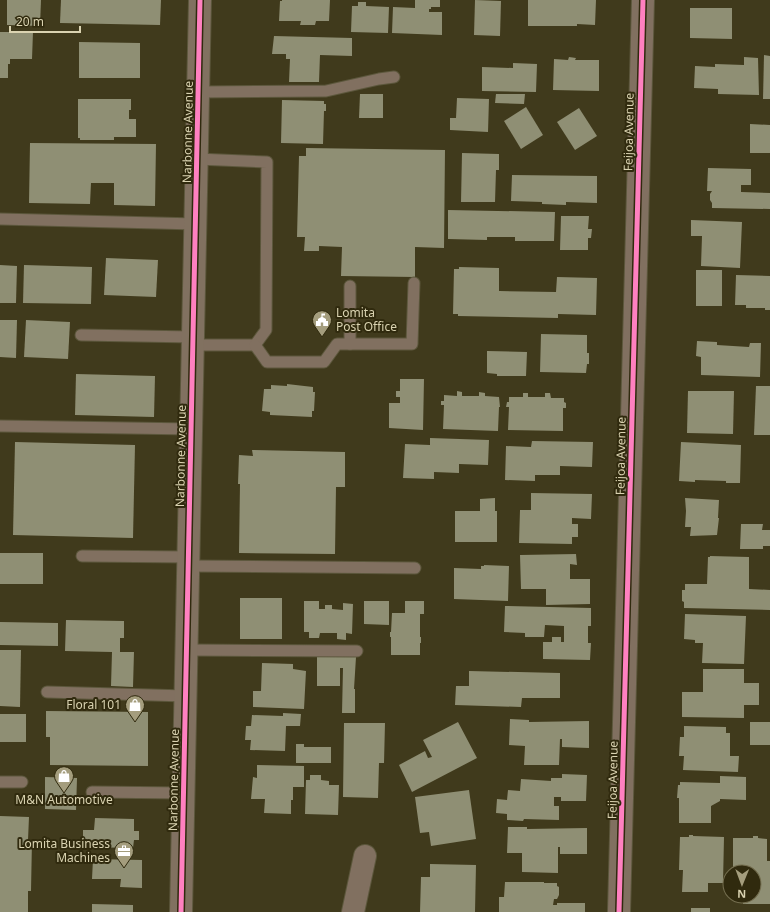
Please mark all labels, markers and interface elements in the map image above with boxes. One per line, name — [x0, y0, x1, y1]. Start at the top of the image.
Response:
scale bar — [10, 8, 80, 34]
text: 20 m — [16, 13, 44, 30]
street label: Narbonne Avenue — [178, 80, 197, 183]
street label: Feijoa Avenue — [619, 92, 638, 171]
place label: Lomita Post Office — [336, 304, 397, 335]
public building icon: Lomita Post Office — [311, 309, 333, 337]
street label: Narbonne Avenue — [171, 404, 190, 507]
street label: Feijoa Avenue — [611, 416, 630, 495]
shop icon: Floral 101 — [124, 694, 146, 722]
place label: Floral 101 — [66, 696, 121, 713]
street label: Narbonne Avenue — [164, 728, 183, 831]
street label: Feijoa Avenue — [603, 740, 622, 819]
shop icon: M&N Automotive — [53, 765, 75, 793]
place label: M&N Automotive — [15, 791, 113, 808]
place label: Lomita Business Machines — [18, 835, 110, 866]
office icon: Lomita Business Machines — [113, 840, 135, 868]
north arrow — [722, 864, 762, 904]
text: N — [737, 887, 746, 902]

